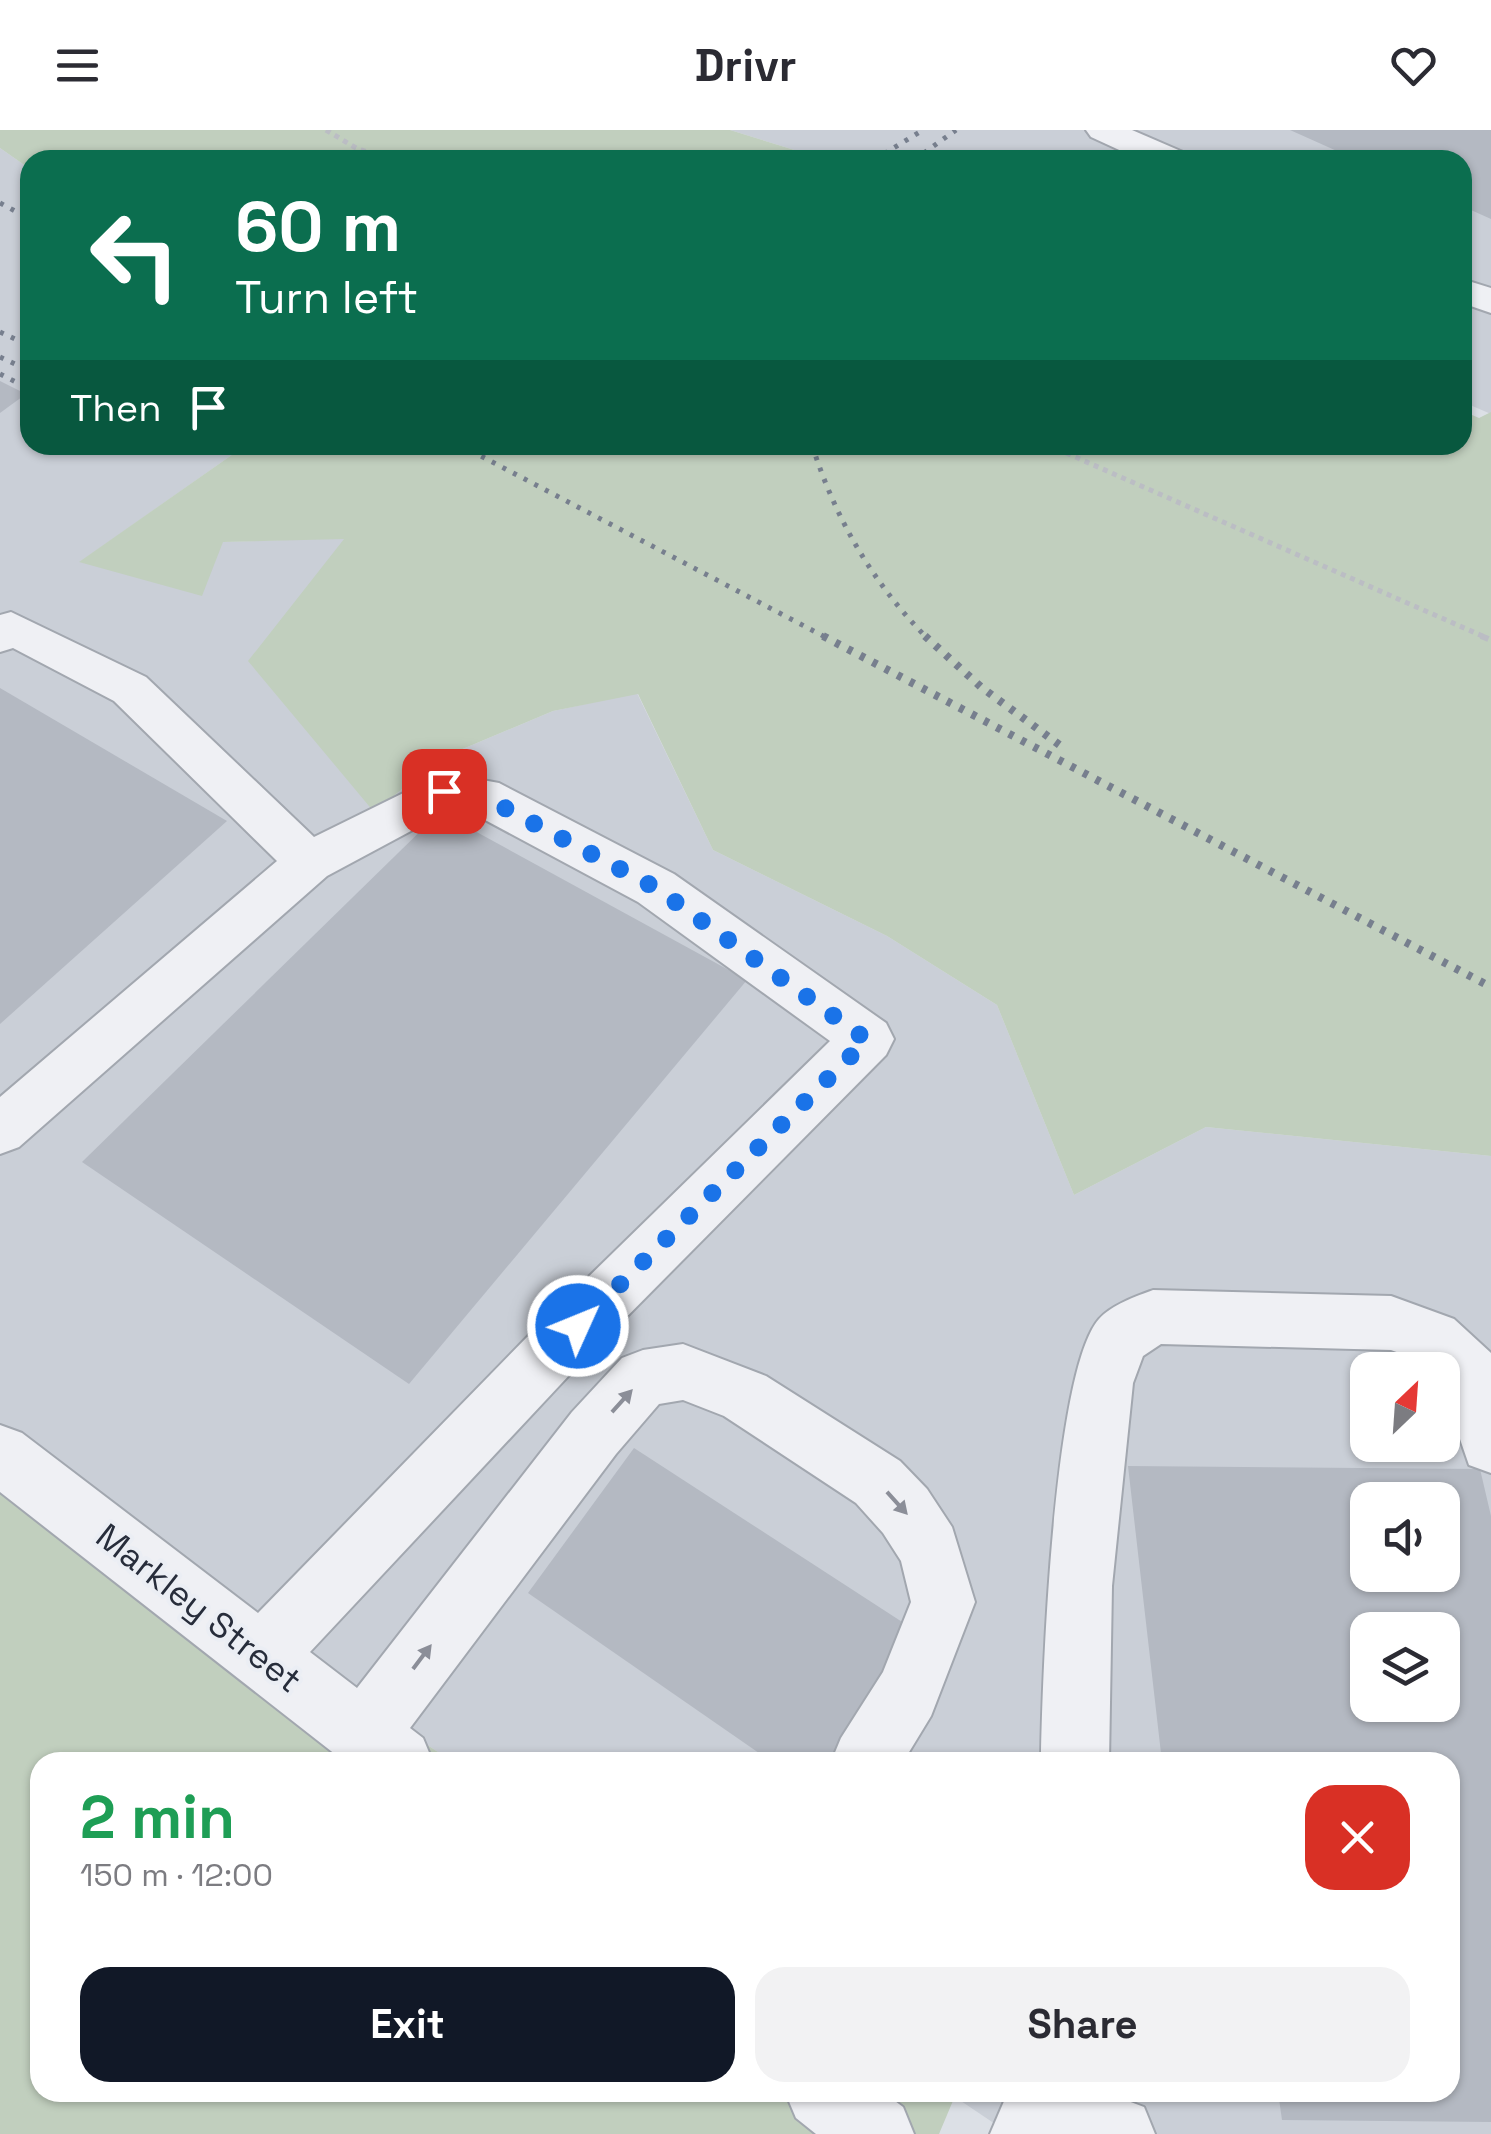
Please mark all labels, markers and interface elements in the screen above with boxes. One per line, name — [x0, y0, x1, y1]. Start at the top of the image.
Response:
text: Drivr — [694, 37, 797, 94]
icon: menu — [50, 38, 105, 93]
icon: heart — [1386, 38, 1441, 93]
text: 60 m — [235, 182, 401, 271]
icon: left — [70, 190, 200, 320]
text: Turn left — [235, 269, 418, 326]
icon: arrive — [181, 380, 236, 435]
text: Then — [70, 384, 161, 432]
pin — [402, 749, 487, 834]
icon: arrive — [417, 764, 472, 819]
position arrow — [526, 1274, 630, 1378]
north arrow — [1350, 1352, 1460, 1462]
map controls — [1350, 1352, 1460, 1722]
one-way arrow — [610, 1389, 633, 1413]
button: sound — [1350, 1482, 1460, 1592]
one-way arrow — [885, 1490, 907, 1515]
street label: Markley Street — [87, 1514, 311, 1702]
button: layers — [1350, 1612, 1460, 1722]
one-way arrow — [411, 1644, 432, 1670]
text: 2 min — [80, 1779, 235, 1856]
button: close — [1305, 1785, 1410, 1890]
text: 150 m · 12:00 — [80, 1855, 273, 1895]
button: Exit — [80, 1967, 735, 2082]
button: Share — [755, 1967, 1410, 2082]

